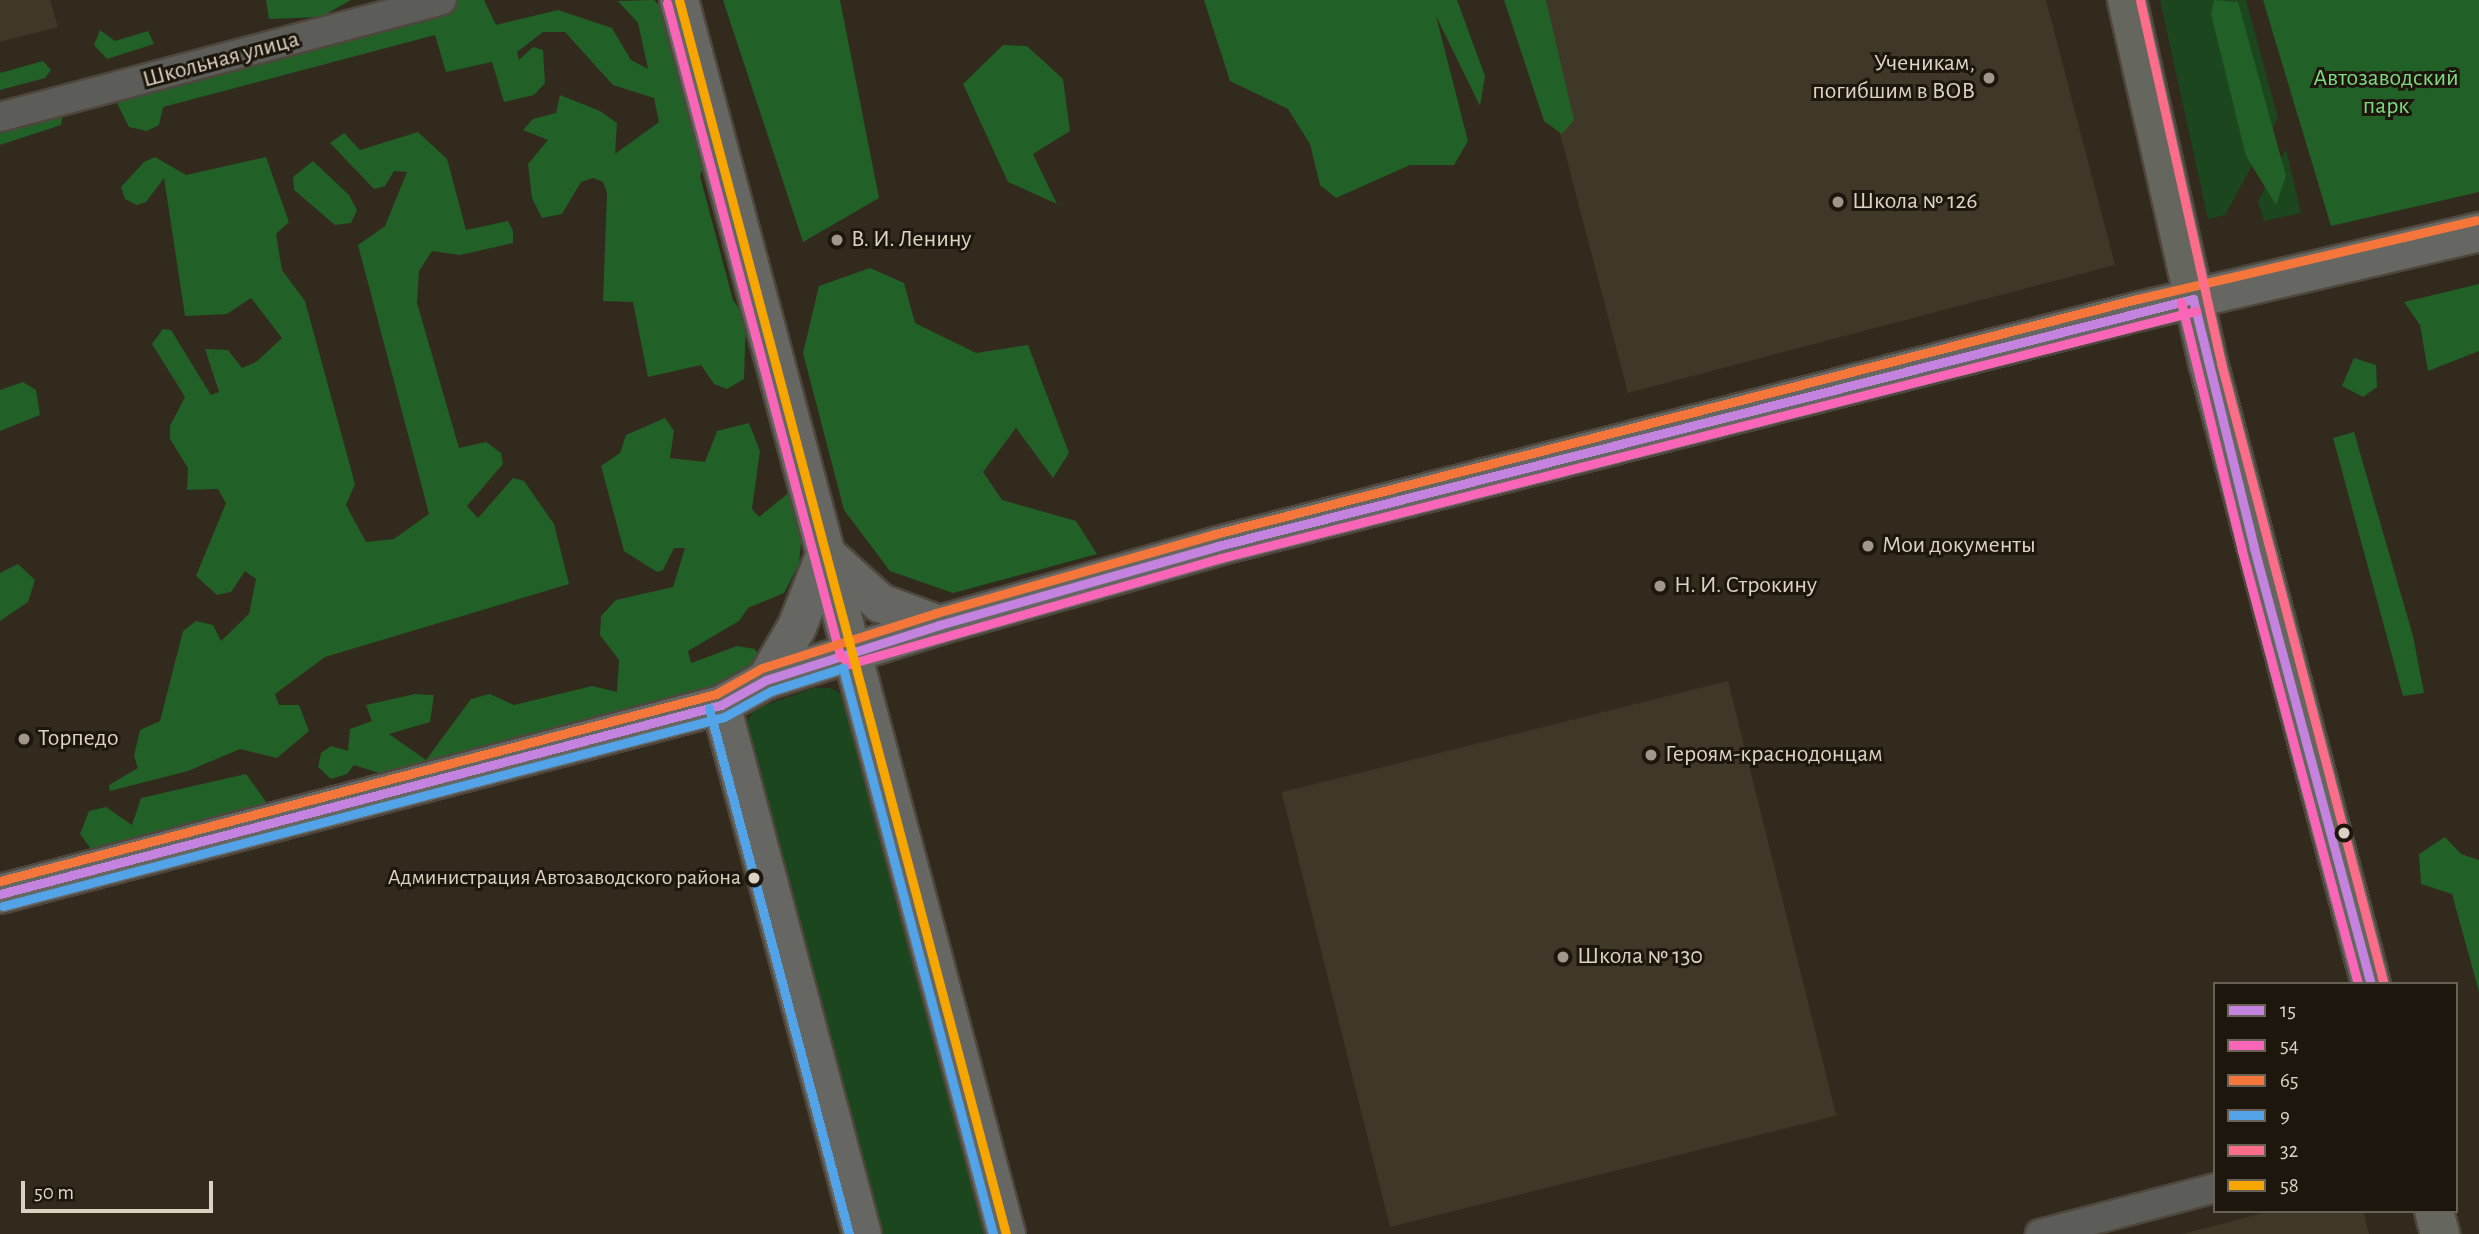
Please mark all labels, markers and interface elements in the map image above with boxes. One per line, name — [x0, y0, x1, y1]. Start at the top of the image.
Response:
street label: Школьная улица — [140, 25, 302, 95]
place label: Ученикам, погибшим в ВОВ — [1812, 50, 1975, 106]
park label: Автозаводский парк — [2313, 65, 2459, 121]
marker: Ученикам, погибшим в ВОВ — [1981, 70, 1997, 86]
place label: Школа № 126 — [1852, 188, 1978, 216]
marker: Школа № 126 — [1830, 194, 1846, 210]
place label: В. И. Ленину — [851, 226, 971, 254]
marker: В. И. Ленину — [829, 232, 845, 248]
place label: Мои документы — [1882, 532, 2036, 560]
marker: Мои документы — [1860, 538, 1876, 554]
place label: Н. И. Строкину — [1674, 572, 1817, 600]
marker: Н. И. Строкину — [1652, 578, 1668, 594]
place label: Торпедо — [38, 725, 119, 753]
marker: Торпедо — [16, 731, 32, 747]
place label: Героям-краснодонцам — [1665, 741, 1883, 769]
marker: Героям-краснодонцам — [1643, 747, 1659, 763]
unlabelled marker — [2337, 826, 2351, 840]
place label: Администрация Автозаводского района — [388, 865, 741, 891]
marker: Администрация Автозаводского района — [747, 871, 761, 885]
place label: Школа № 130 — [1577, 943, 1703, 971]
marker: Школа № 130 — [1555, 949, 1571, 965]
legend — [2213, 982, 2458, 1213]
text: 15 — [2280, 1000, 2296, 1021]
text: 54 — [2280, 1035, 2299, 1056]
text: 65 — [2280, 1070, 2299, 1091]
text: 9 — [2280, 1105, 2290, 1126]
text: 32 — [2280, 1140, 2298, 1161]
scale bar — [24, 1168, 217, 1212]
text: 58 — [2280, 1175, 2299, 1196]
text: 50 m — [34, 1182, 74, 1203]

